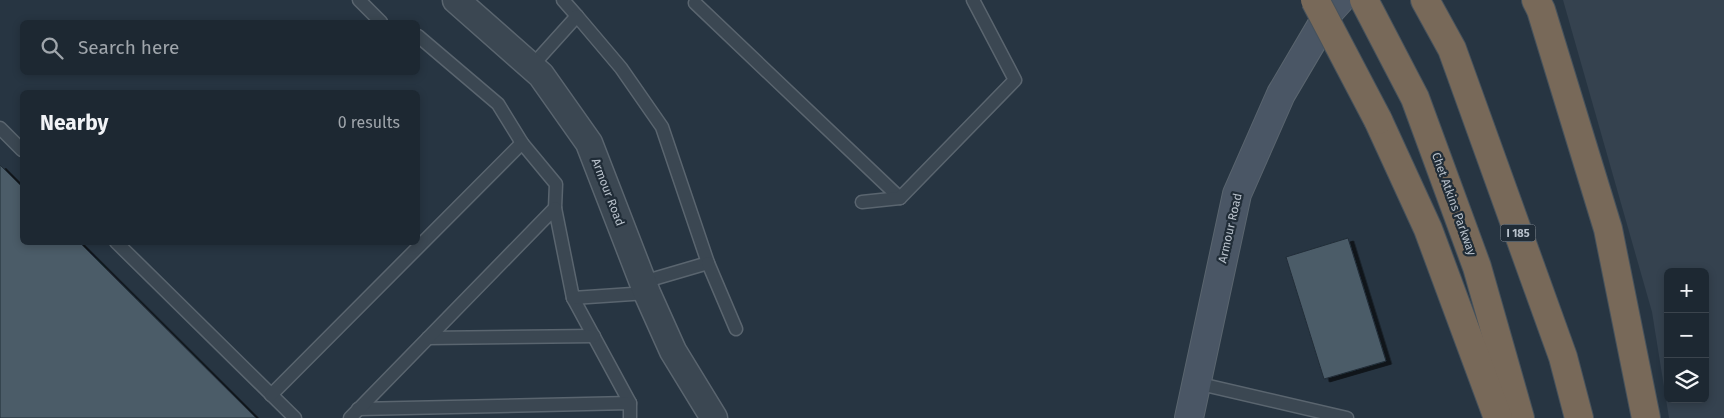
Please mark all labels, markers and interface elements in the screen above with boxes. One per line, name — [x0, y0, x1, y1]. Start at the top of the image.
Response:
search box — [20, 20, 420, 75]
icon: search — [38, 34, 66, 62]
text: Search here — [78, 36, 179, 59]
text: Nearby — [40, 110, 108, 136]
text: 0 results — [338, 113, 400, 132]
street label: Chet Atkins Parkway — [1429, 151, 1479, 257]
street label: Armour Road — [589, 156, 627, 228]
street label: Armour Road — [1215, 192, 1245, 264]
road number: I 185 — [1500, 224, 1536, 242]
map controls — [1664, 268, 1709, 403]
button: + — [1664, 268, 1709, 313]
button: − — [1664, 313, 1709, 358]
button: layers — [1664, 358, 1709, 403]

